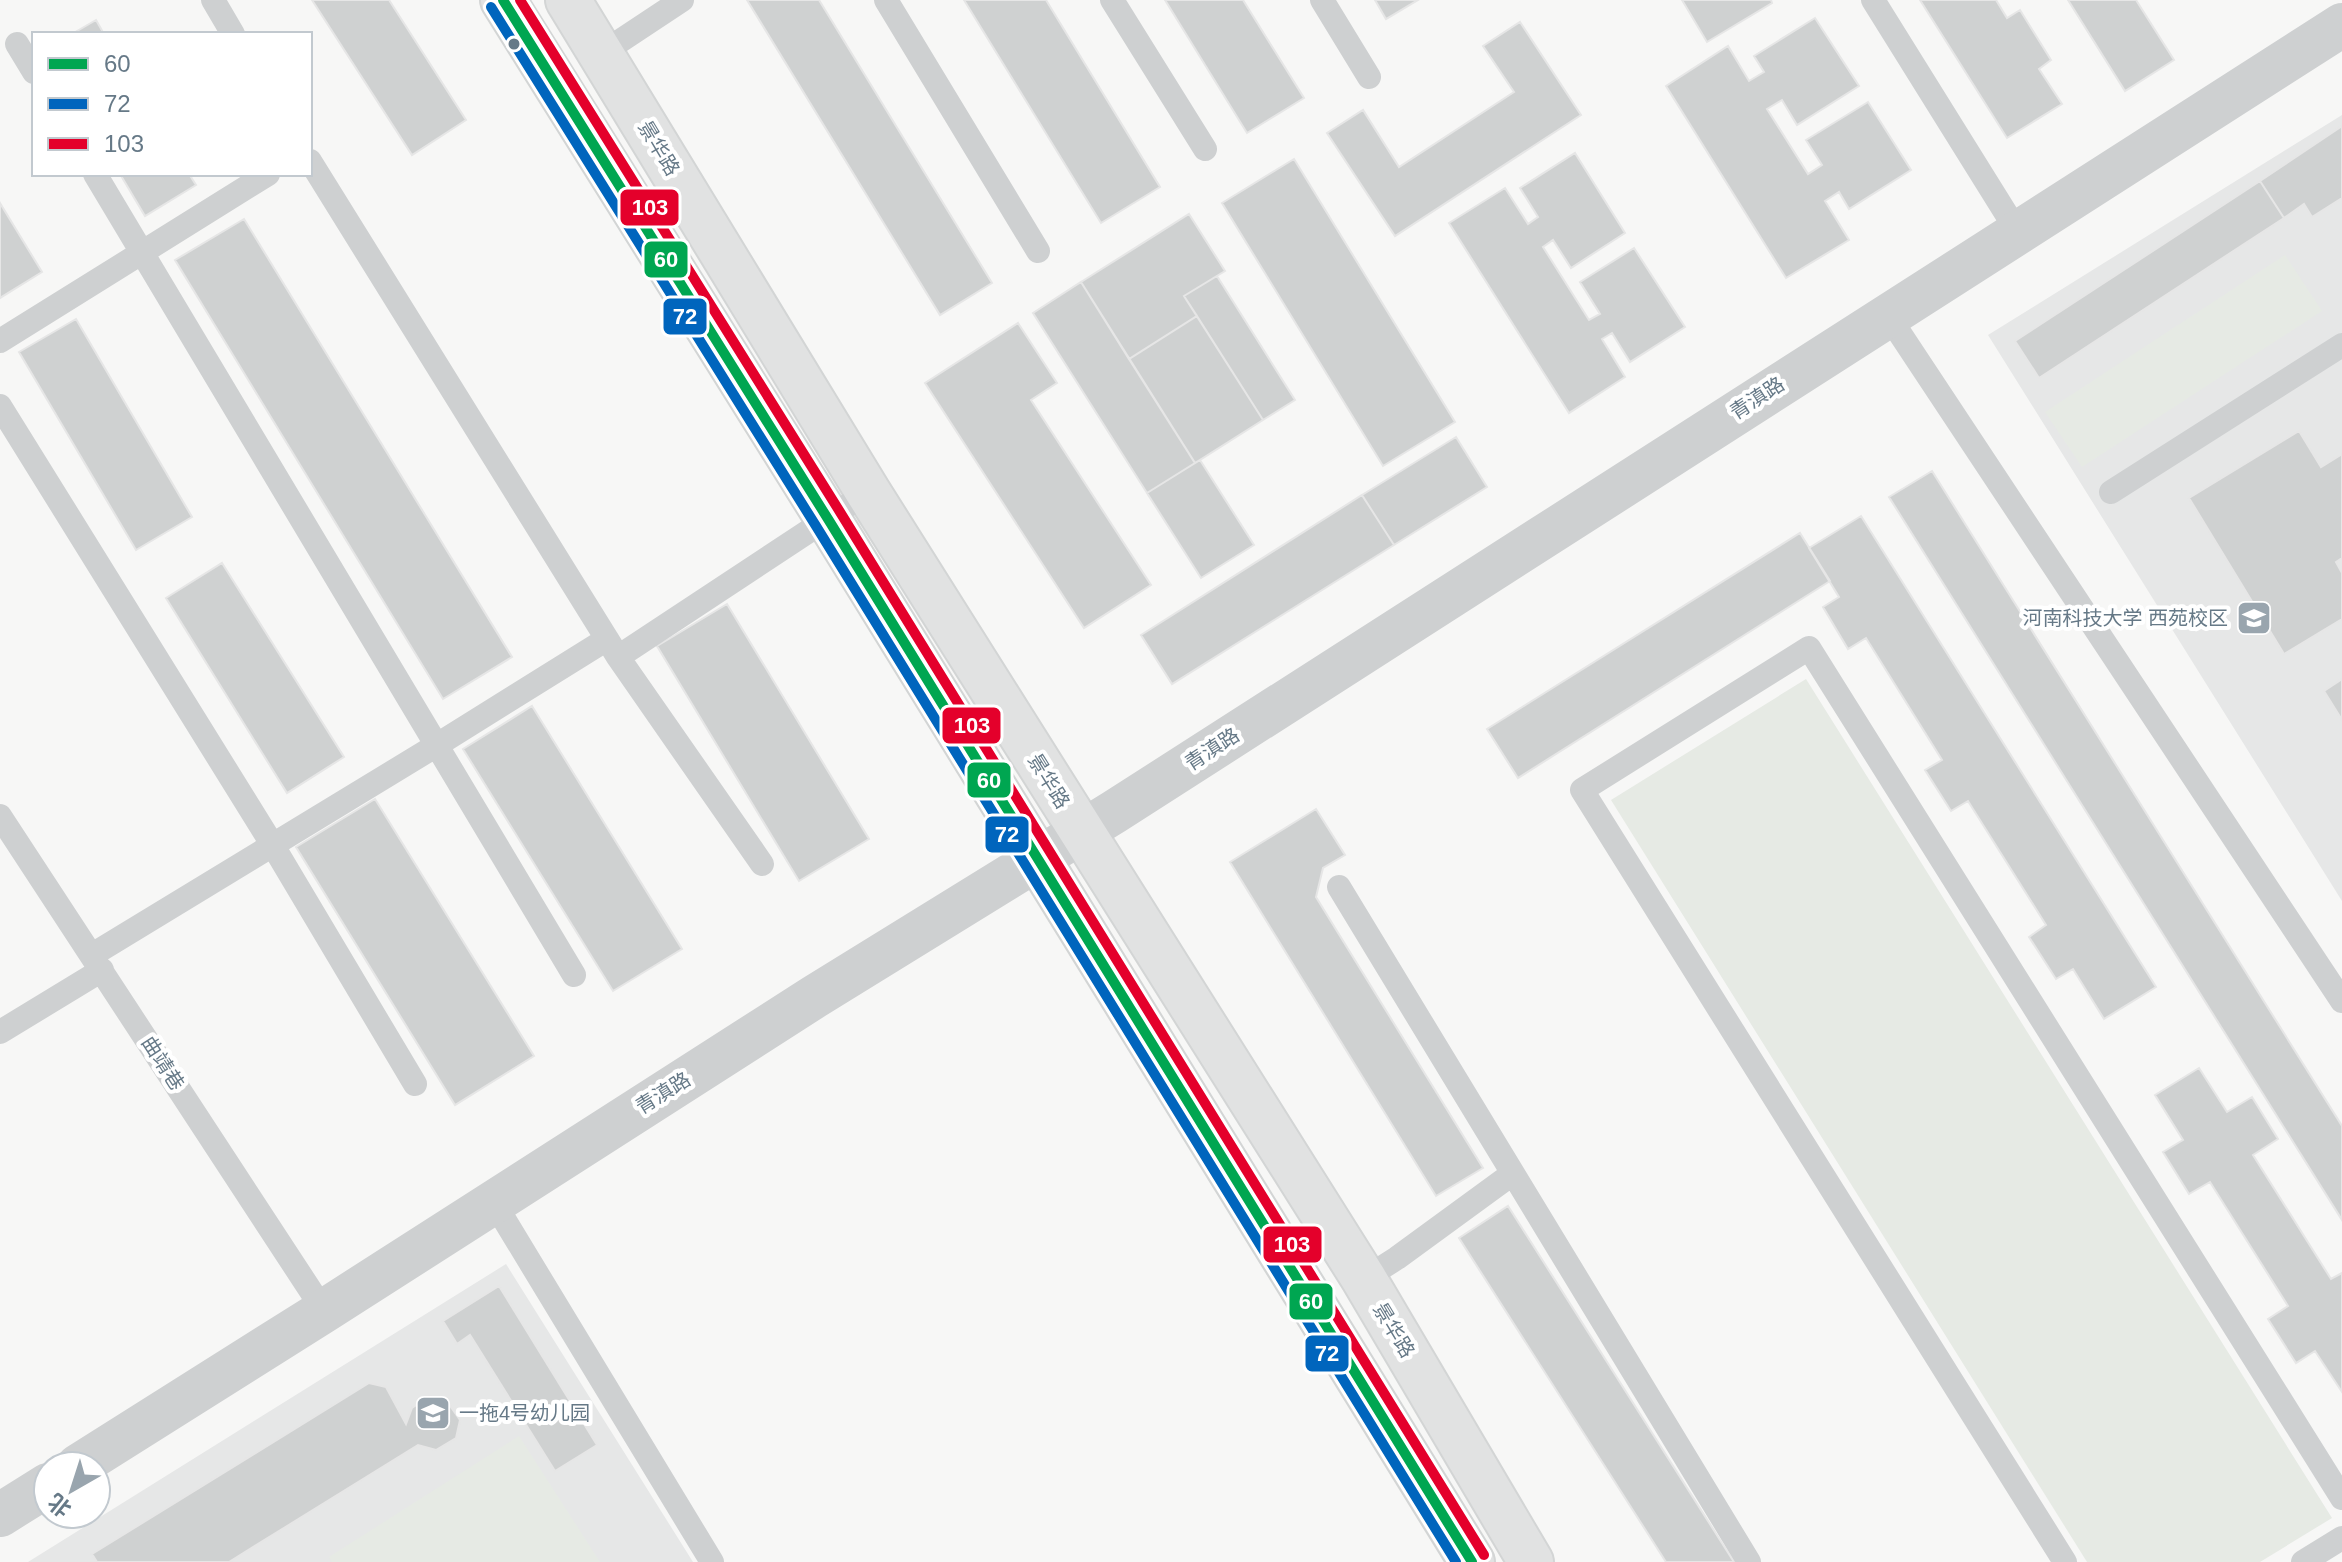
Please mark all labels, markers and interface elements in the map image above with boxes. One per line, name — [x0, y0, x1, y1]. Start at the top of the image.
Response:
legend — [32, 32, 312, 176]
unlabelled marker — [506, 36, 522, 52]
text: 60 — [104, 50, 131, 77]
text: 72 — [104, 90, 131, 117]
street label: 景华路 — [634, 117, 684, 179]
text: 103 — [104, 130, 144, 157]
line badge: 103 — [619, 188, 680, 227]
text: 103 — [632, 195, 668, 220]
line badge: 60 — [643, 240, 689, 279]
text: 60 — [654, 247, 678, 272]
line badge: 72 — [662, 297, 708, 336]
text: 72 — [673, 304, 697, 329]
street label: 青滇路 — [1726, 372, 1788, 424]
school or university icon: 河南科技大学 西苑校区 — [2235, 599, 2273, 637]
place label: 河南科技大学 西苑校区 — [2022, 607, 2228, 629]
line badge: 103 — [941, 706, 1002, 745]
text: 103 — [954, 713, 990, 738]
street label: 青滇路 — [1181, 723, 1243, 775]
street label: 景华路 — [1024, 750, 1074, 812]
line badge: 60 — [966, 761, 1012, 799]
text: 60 — [977, 768, 1001, 793]
line badge: 72 — [984, 815, 1030, 854]
text: 72 — [995, 822, 1019, 847]
street label: 曲靖巷 — [137, 1032, 189, 1094]
street label: 青滇路 — [632, 1068, 694, 1118]
line badge: 103 — [1262, 1225, 1323, 1264]
text: 103 — [1274, 1232, 1310, 1257]
line badge: 60 — [1288, 1282, 1334, 1321]
text: 60 — [1299, 1289, 1323, 1314]
street label: 景华路 — [1369, 1299, 1419, 1361]
line badge: 72 — [1304, 1334, 1350, 1373]
text: 72 — [1315, 1341, 1339, 1366]
school or university icon: 一拖4号幼儿园 — [414, 1394, 452, 1432]
place label: 一拖4号幼儿园 — [459, 1402, 590, 1424]
north arrow — [32, 1450, 112, 1530]
text: 北 — [43, 1489, 76, 1522]

